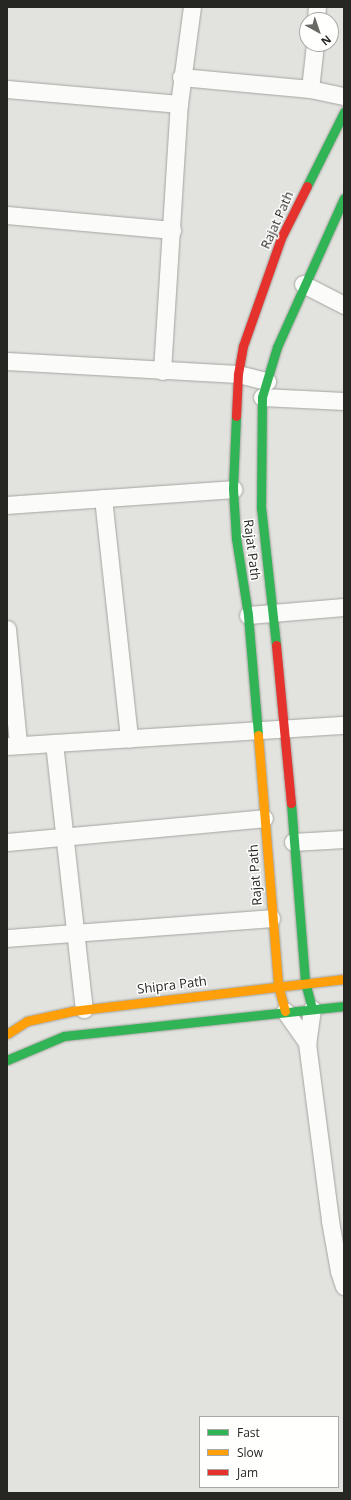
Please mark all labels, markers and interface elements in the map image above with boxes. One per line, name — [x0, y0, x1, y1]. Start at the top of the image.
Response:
north arrow — [299, 12, 339, 52]
text: N — [318, 32, 335, 49]
street label: Rajat Path — [257, 189, 297, 251]
street label: Rajat Path — [241, 519, 263, 581]
street label: Rajat Path — [245, 844, 265, 906]
street label: Shipra Path — [136, 973, 208, 997]
legend — [199, 1416, 339, 1488]
text: Fast — [237, 1424, 260, 1441]
text: Slow — [237, 1444, 263, 1461]
text: Jam — [237, 1464, 258, 1481]

